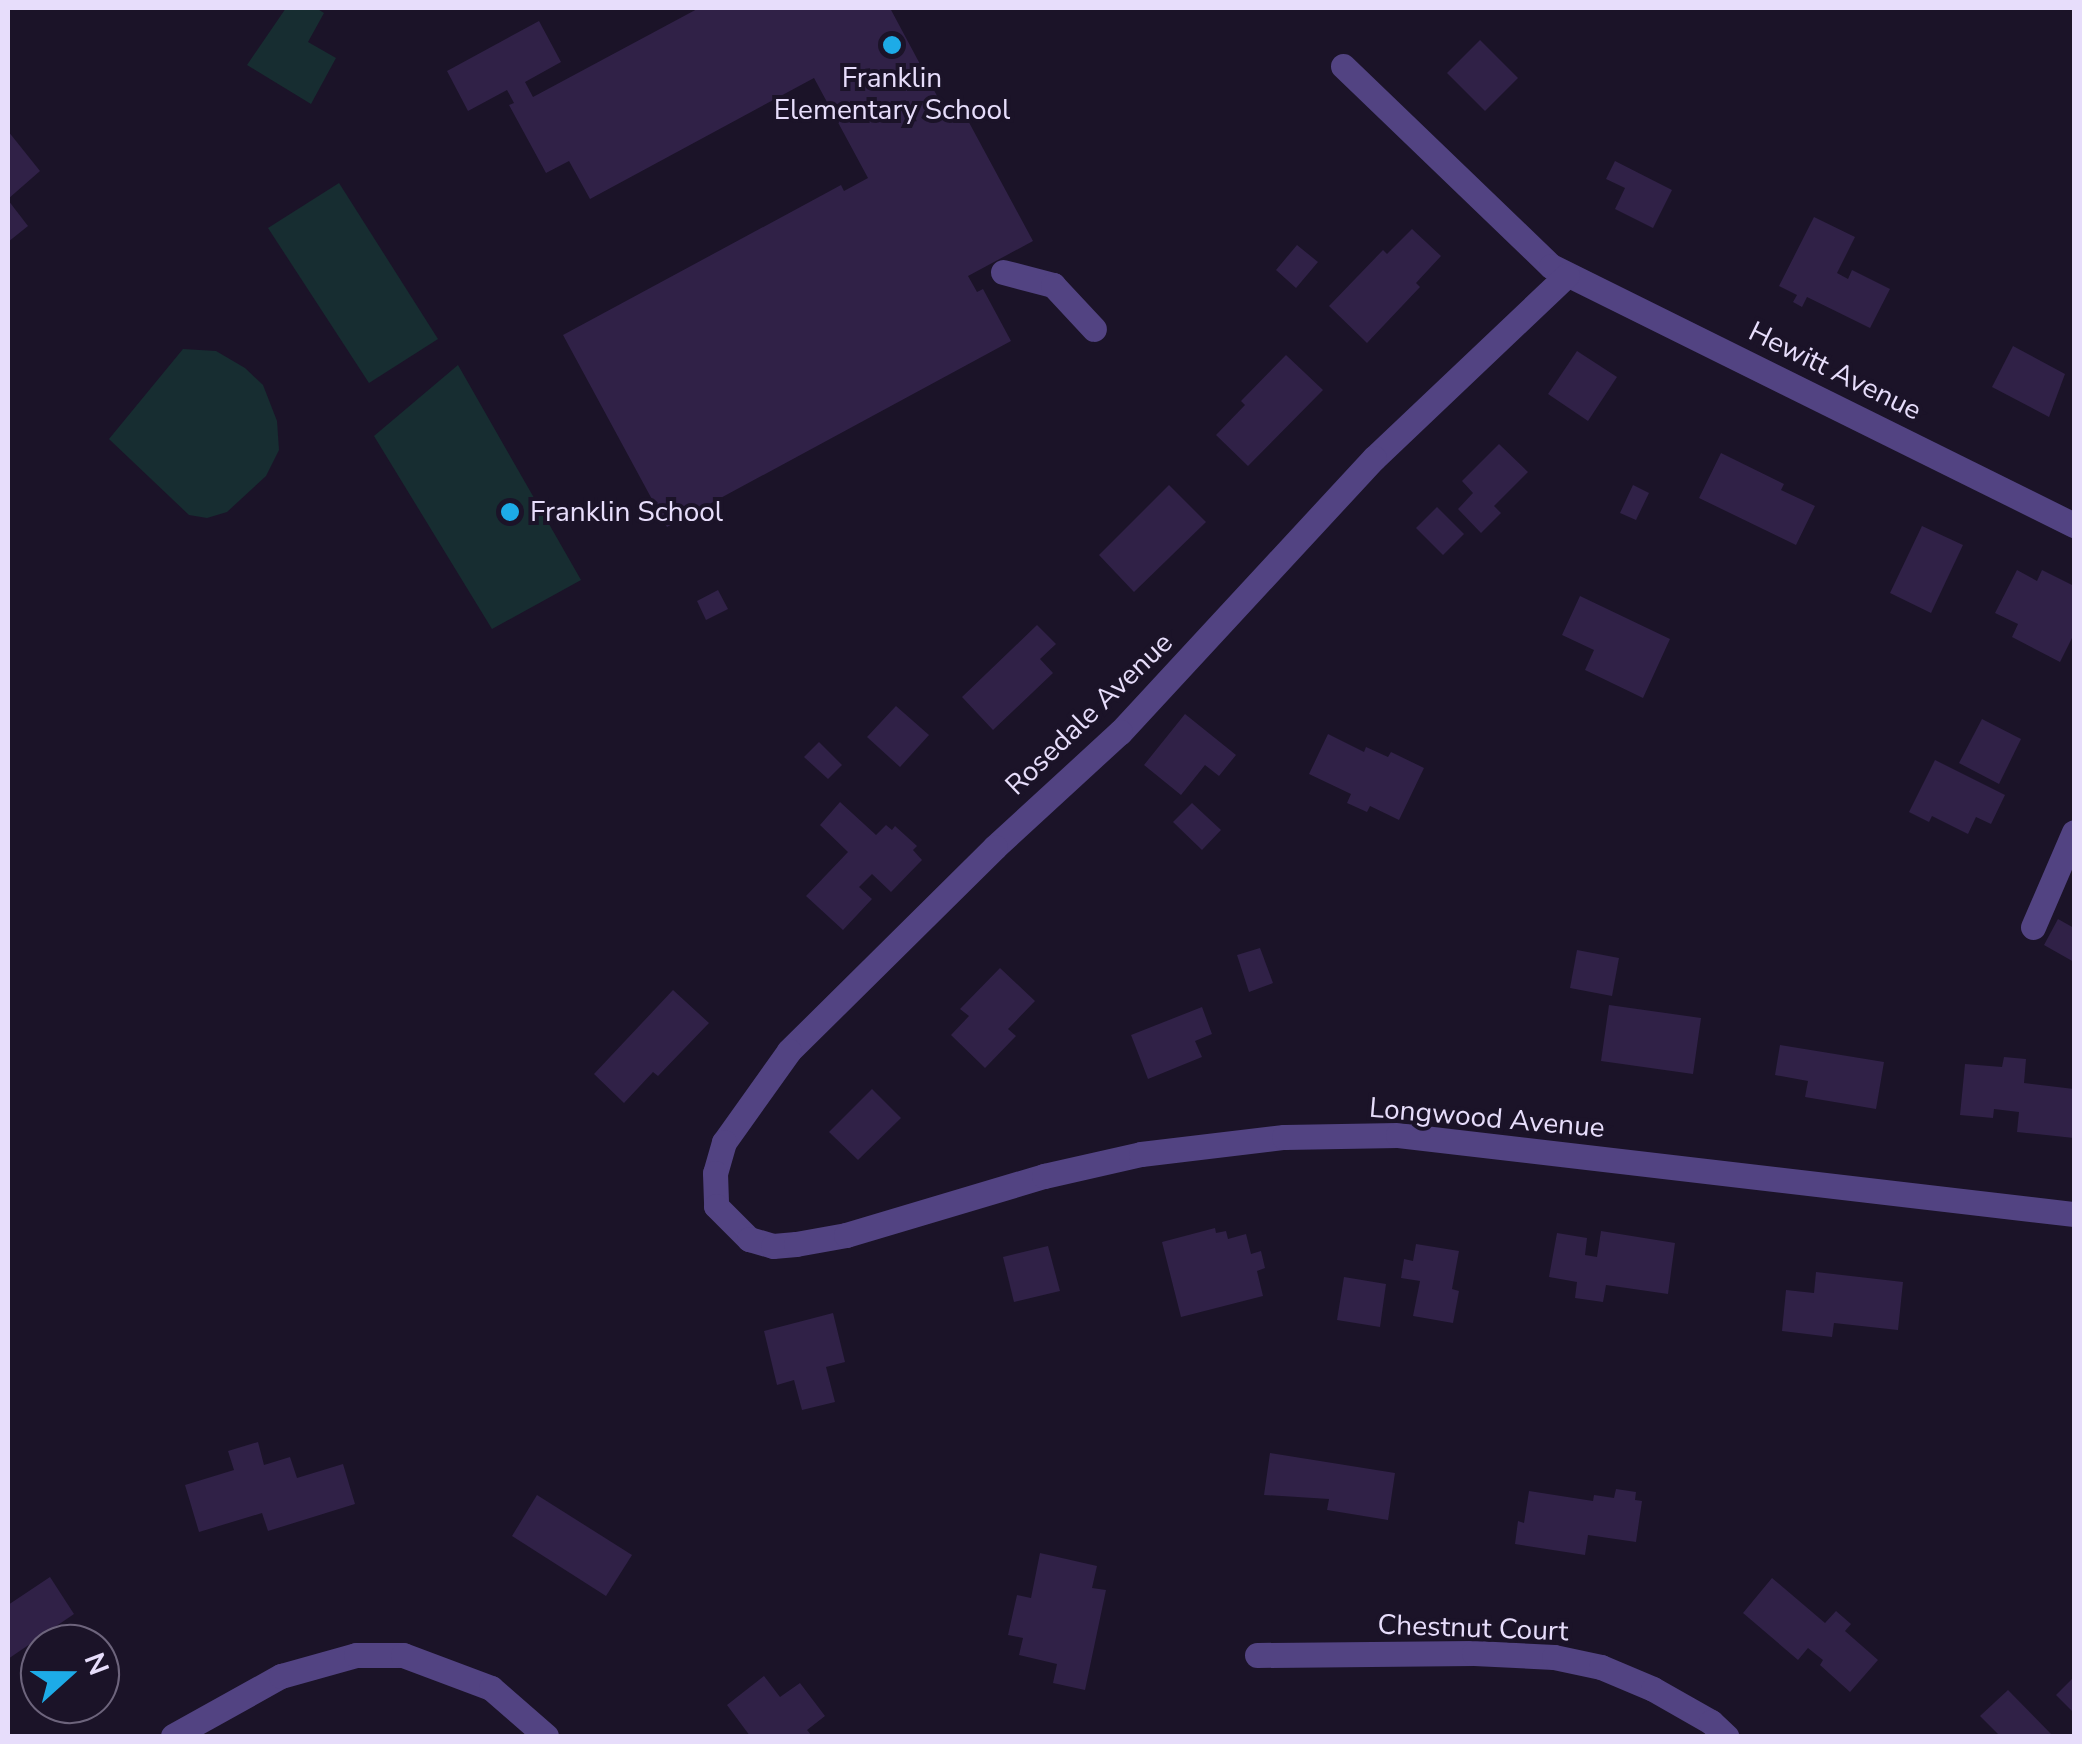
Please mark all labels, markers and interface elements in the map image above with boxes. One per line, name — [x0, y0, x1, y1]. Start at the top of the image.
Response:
marker: Franklin Elementary School — [881, 34, 903, 56]
place label: Franklin Elementary School — [774, 61, 1010, 127]
street label: Hewitt Avenue — [1743, 315, 1927, 427]
place label: Franklin School — [530, 495, 723, 529]
marker: Franklin School — [499, 501, 521, 523]
street label: Rosedale Avenue — [999, 626, 1179, 802]
street label: Longwood Avenue — [1368, 1091, 1606, 1145]
street label: Chestnut Court — [1377, 1608, 1569, 1648]
north arrow — [20, 1624, 120, 1724]
text: N — [75, 1647, 118, 1681]

